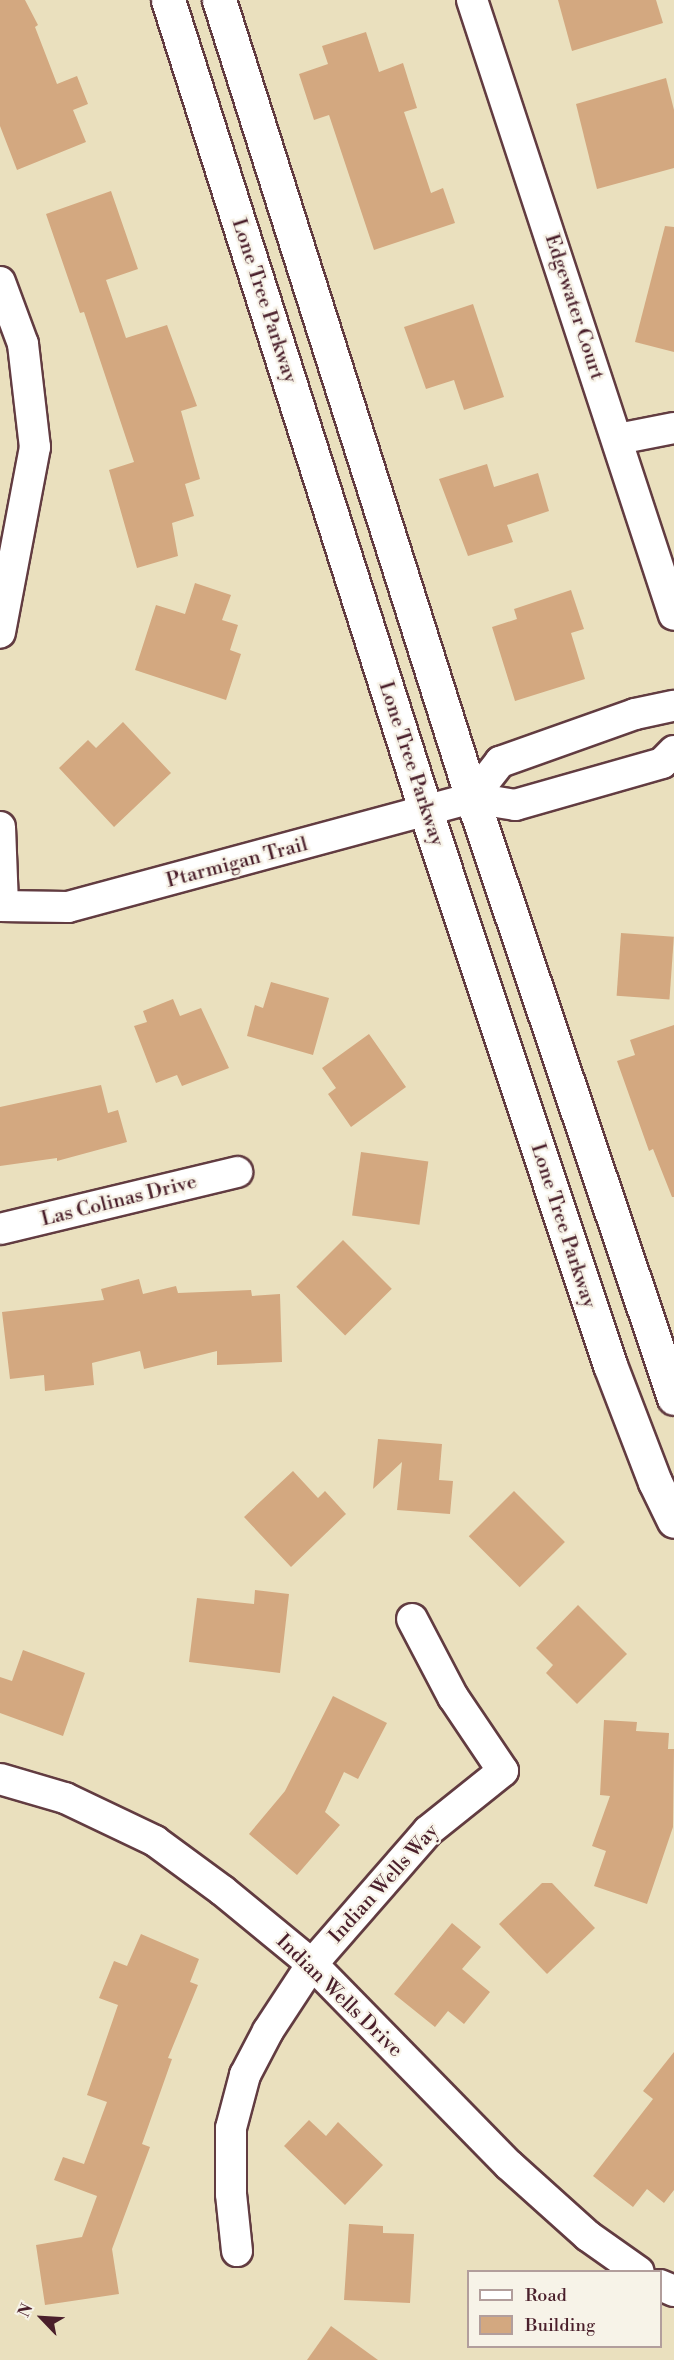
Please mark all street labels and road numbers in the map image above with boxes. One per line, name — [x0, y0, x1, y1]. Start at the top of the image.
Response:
street label: Lone Tree Parkway — [226, 216, 302, 386]
street label: Edgewater Court — [539, 231, 609, 383]
street label: Lone Tree Parkway — [373, 679, 449, 849]
street label: Ptarmigan Trail — [164, 833, 310, 893]
street label: Lone Tree Parkway — [525, 1141, 601, 1311]
street label: Las Colinas Drive — [39, 1170, 199, 1232]
street label: Indian Wells Way — [324, 1820, 444, 1948]
street label: Indian Wells Drive — [271, 1930, 407, 2062]

